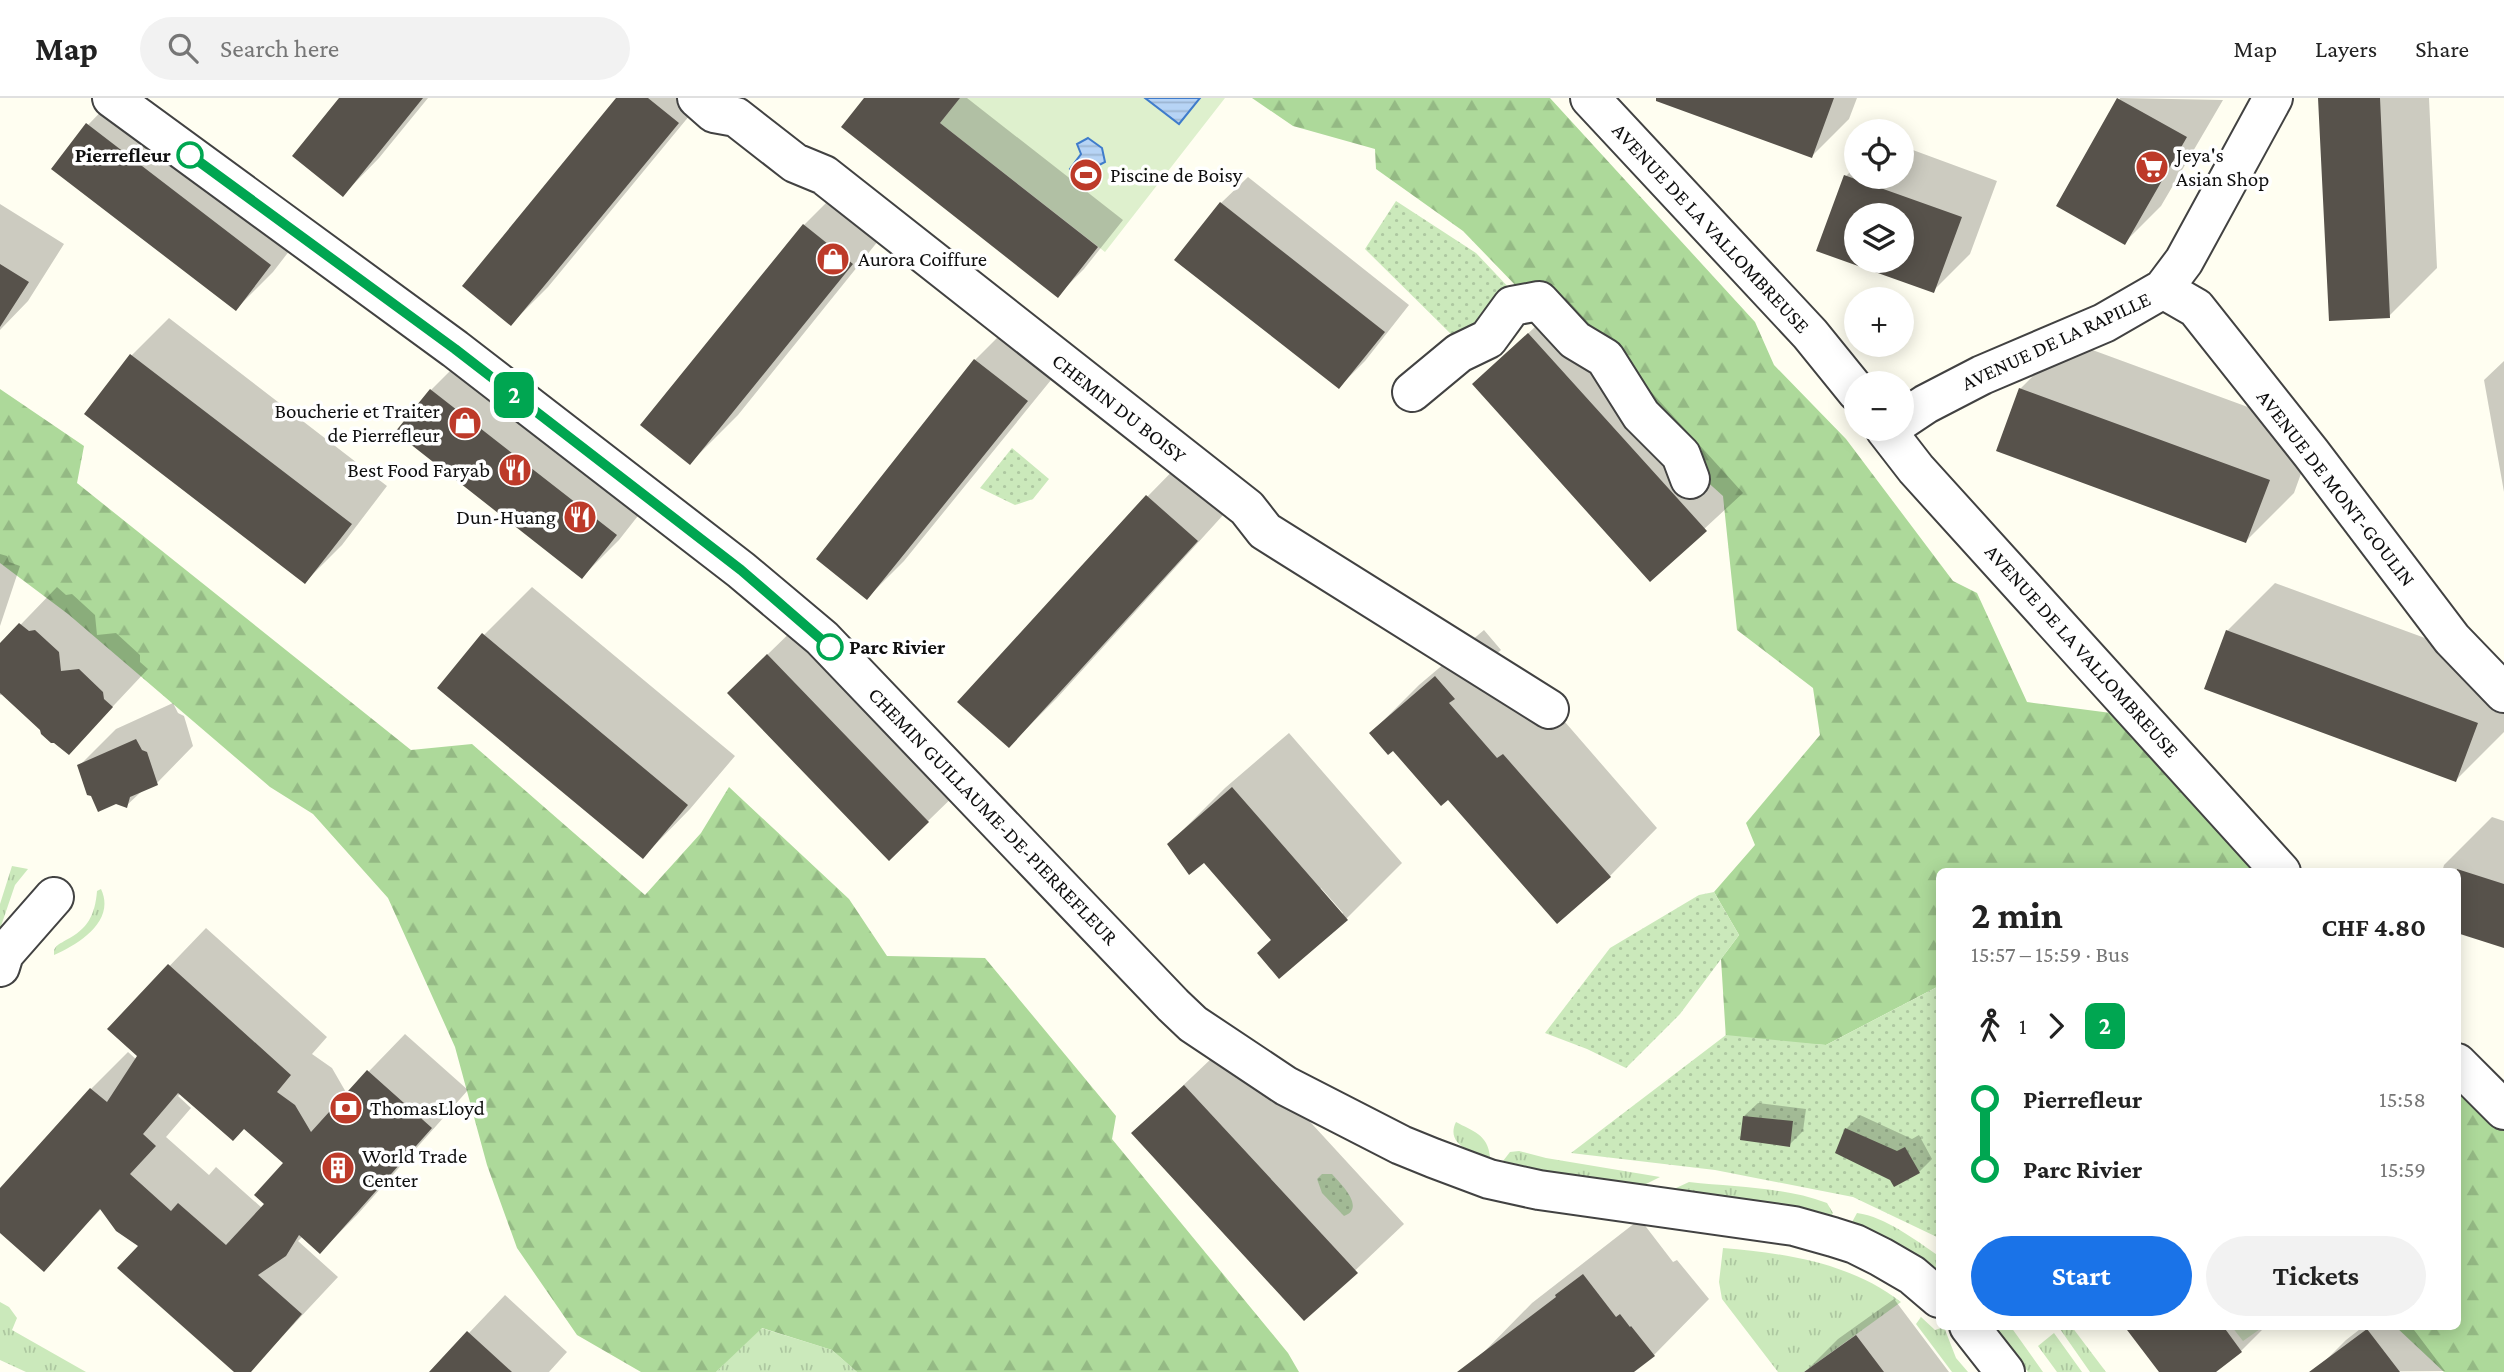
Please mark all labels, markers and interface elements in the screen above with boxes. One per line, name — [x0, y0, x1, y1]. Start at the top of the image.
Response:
search box — [140, 17, 630, 80]
icon: search — [164, 29, 202, 67]
text: Map — [35, 30, 98, 67]
text: Search here — [220, 34, 339, 63]
text: Map — [2233, 35, 2277, 62]
text: Layers — [2315, 35, 2377, 62]
text: Share — [2415, 35, 2469, 62]
street label: AVENUE DE LA VALLOMBREUSE — [1607, 118, 1815, 338]
map controls — [1844, 119, 1914, 441]
button: locate — [1844, 119, 1914, 189]
marker: Pierrefleur — [177, 142, 203, 168]
place label: Pierrefleur — [75, 143, 172, 167]
place label: Jeya's Asian Shop — [2174, 143, 2269, 191]
supermarket icon: Jeya's Asian Shop — [2133, 148, 2171, 186]
sports icon: Piscine de Boisy — [1067, 156, 1105, 194]
place label: Piscine de Boisy — [1110, 163, 1243, 187]
button: layers — [1844, 203, 1914, 273]
shop icon: Aurora Coiffure — [814, 240, 852, 278]
place label: Aurora Coiffure — [858, 247, 987, 271]
button: + — [1844, 287, 1914, 357]
street label: AVENUE DE LA RAPILLE — [1958, 287, 2154, 395]
street label: CHEMIN DU BOISY — [1047, 348, 1191, 468]
button: − — [1844, 371, 1914, 441]
line badge: 2 — [491, 372, 537, 418]
text: 2 — [508, 381, 520, 408]
street label: AVENUE DE MONT-GOULIN — [2252, 385, 2420, 591]
place label: Boucherie et Traiter de Pierrefleur — [274, 399, 441, 447]
shop icon: Boucherie et Traiter de Pierrefleur — [446, 404, 484, 442]
restaurant icon: Best Food Faryab — [496, 451, 534, 489]
place label: Best Food Faryab — [347, 458, 490, 482]
restaurant icon: Dun-Huang — [561, 498, 599, 536]
place label: Dun-Huang — [456, 505, 556, 529]
street label: AVENUE DE LA VALLOMBREUSE — [1980, 540, 2184, 762]
marker: Parc Rivier — [817, 634, 843, 660]
place label: Parc Rivier — [849, 635, 946, 659]
street label: CHEMIN GUILLAUME-DE-PIERREFLEUR — [863, 682, 1123, 950]
text: 2 min — [1971, 894, 2063, 936]
text: CHF 4.80 — [2322, 913, 2426, 942]
text: 15:57 – 15:59 · Bus — [1971, 941, 2129, 967]
icon: walk — [1971, 1007, 2009, 1045]
icon: forward — [2037, 1007, 2075, 1045]
text: 2 — [2099, 1012, 2111, 1039]
text: 1 — [2019, 1013, 2027, 1039]
text: Pierrefleur — [2023, 1085, 2142, 1114]
text: 15:58 — [2379, 1086, 2426, 1112]
bank icon: ThomasLloyd — [327, 1089, 365, 1127]
place label: ThomasLloyd — [370, 1096, 485, 1120]
place label: World Trade Center — [362, 1144, 467, 1192]
building icon: World Trade Center — [319, 1149, 357, 1187]
text: Parc Rivier — [2023, 1155, 2142, 1184]
text: 15:59 — [2380, 1156, 2426, 1182]
button: Start — [1971, 1236, 2192, 1316]
button: Tickets — [2206, 1236, 2426, 1316]

